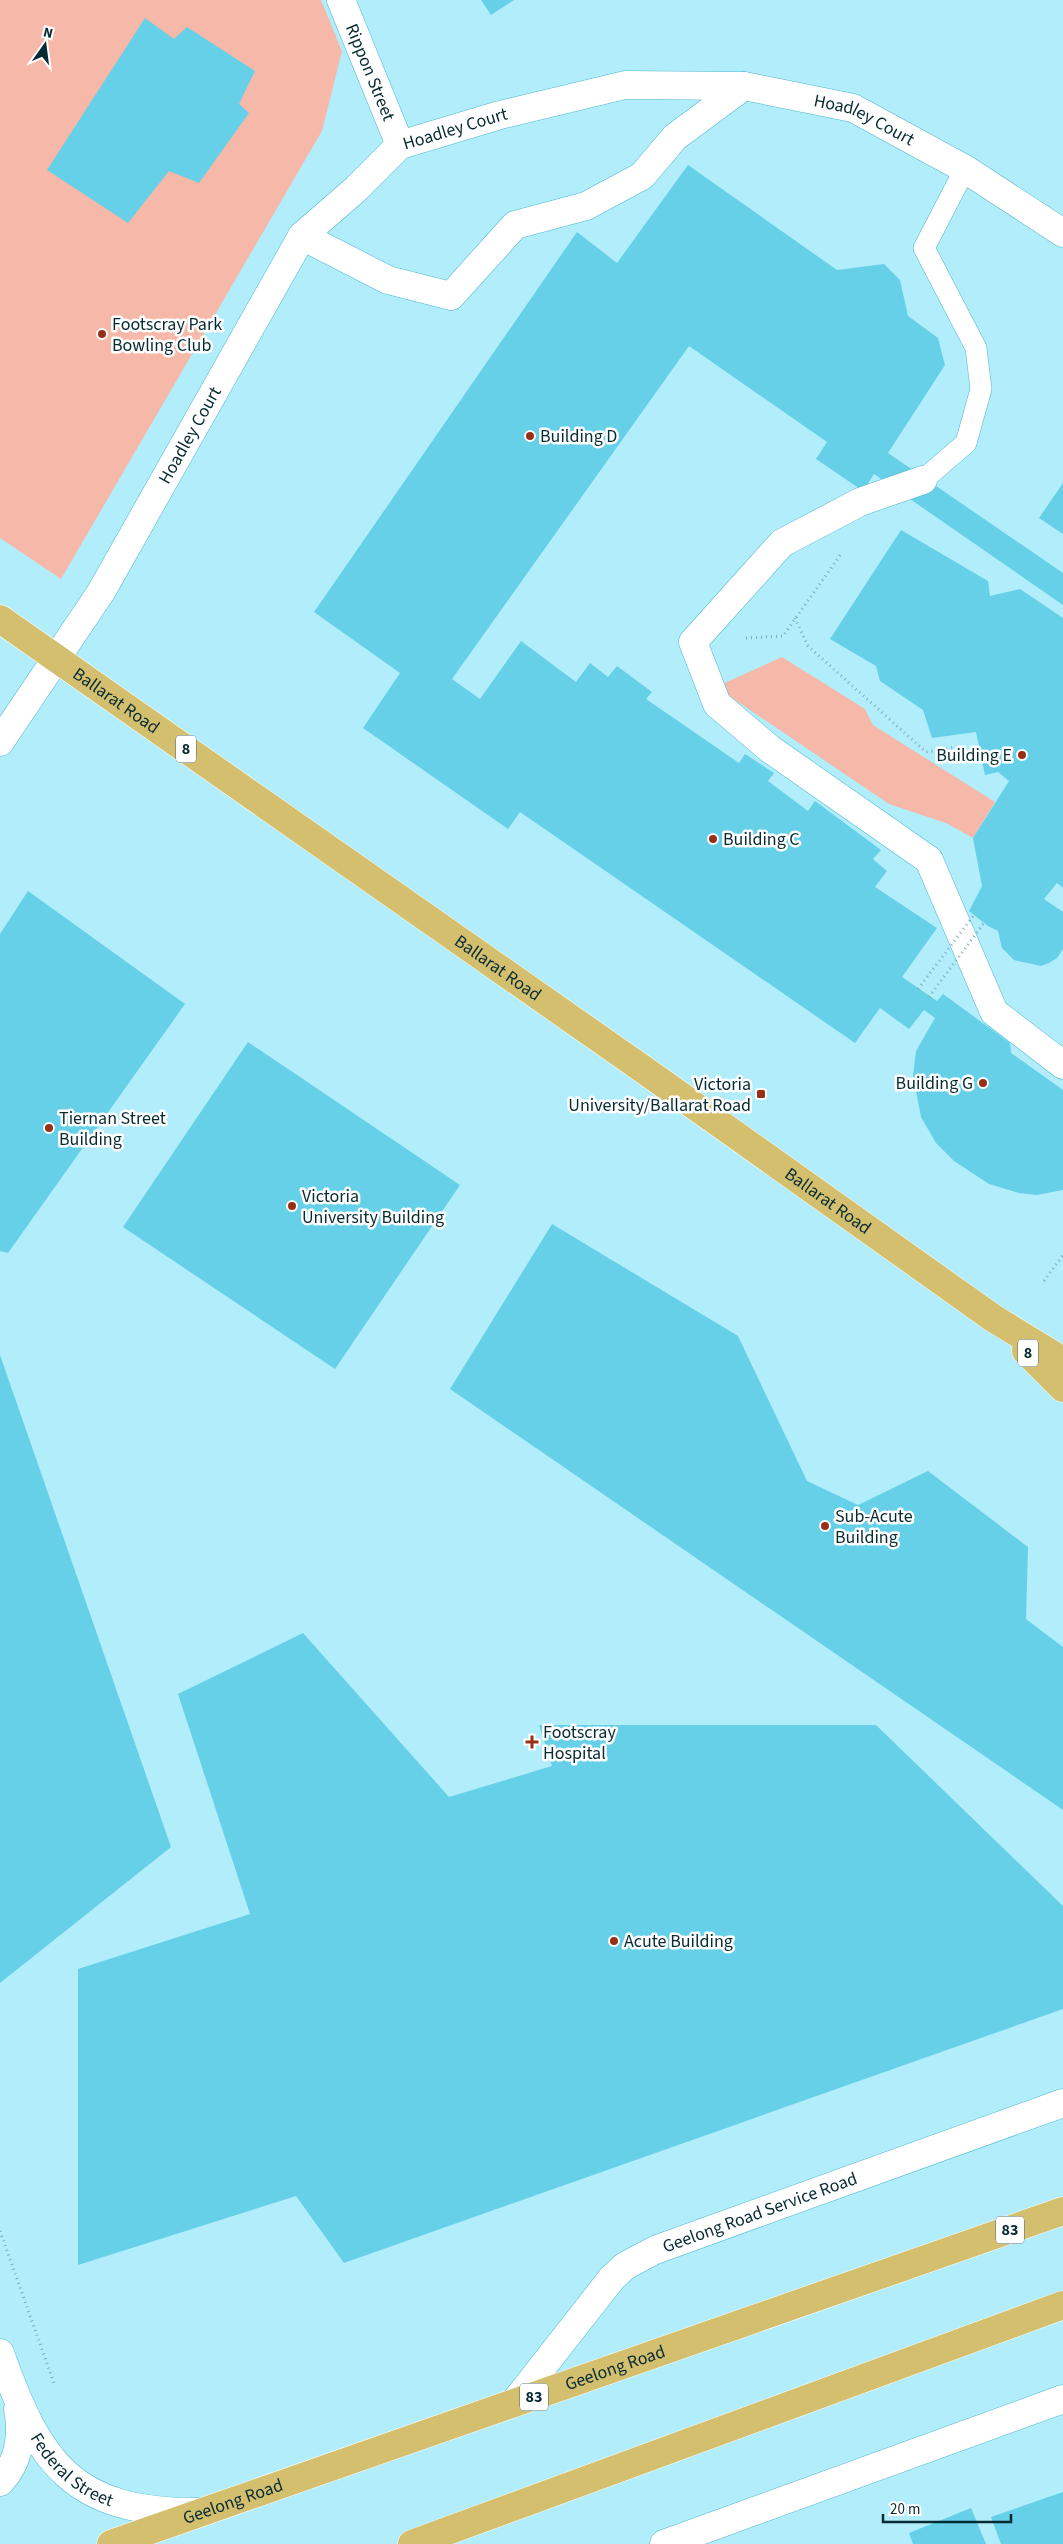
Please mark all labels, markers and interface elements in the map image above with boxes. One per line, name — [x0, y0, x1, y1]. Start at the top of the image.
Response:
north arrow — [20, 20, 70, 70]
street label: Rippon Street — [339, 20, 401, 125]
text: N — [41, 23, 55, 44]
street label: Hoadley Court — [812, 88, 919, 152]
street label: Hoadley Court — [400, 101, 510, 156]
place label: Footscray Park Bowling Club — [112, 312, 222, 358]
marker: Footscray Park Bowling Club — [96, 328, 108, 340]
street label: Hoadley Court — [152, 382, 227, 488]
place label: Building D — [540, 424, 617, 449]
marker: Building D — [524, 430, 536, 442]
street label: Ballarat Road — [68, 661, 165, 740]
road number: 8 — [176, 736, 196, 762]
place label: Building E — [936, 743, 1012, 768]
marker: Building E — [1016, 749, 1028, 761]
place label: Building C — [723, 827, 800, 852]
marker: Building C — [707, 833, 719, 845]
street label: Ballarat Road — [450, 929, 547, 1007]
place label: Building G — [896, 1071, 973, 1096]
place label: Victoria University/Ballarat Road — [568, 1072, 751, 1118]
marker: Building G — [977, 1077, 989, 1089]
marker: Victoria University/Ballarat Road — [755, 1088, 767, 1100]
place label: Tiernan Street Building — [59, 1106, 166, 1152]
marker: Tiernan Street Building — [43, 1122, 55, 1134]
street label: Ballarat Road — [780, 1161, 876, 1240]
place label: Victoria University Building — [302, 1184, 444, 1230]
marker: Victoria University Building — [286, 1200, 298, 1212]
road number: 8 — [1018, 1340, 1038, 1366]
place label: Sub-Acute Building — [835, 1504, 913, 1550]
marker: Sub-Acute Building — [819, 1520, 831, 1532]
place label: Footscray Hospital — [543, 1720, 616, 1766]
marker: Footscray Hospital — [525, 1735, 539, 1749]
place label: Acute Building — [624, 1929, 733, 1954]
marker: Acute Building — [608, 1935, 620, 1947]
street label: Geelong Road Service Road — [659, 2166, 861, 2259]
road number: 83 — [996, 2216, 1024, 2244]
street label: Geelong Road — [562, 2339, 669, 2397]
road number: 83 — [520, 2384, 548, 2410]
street label: Federal Street — [24, 2428, 117, 2513]
street label: Geelong Road — [179, 2472, 286, 2530]
scale bar — [883, 2492, 1010, 2524]
text: 20 m — [890, 2499, 920, 2520]

